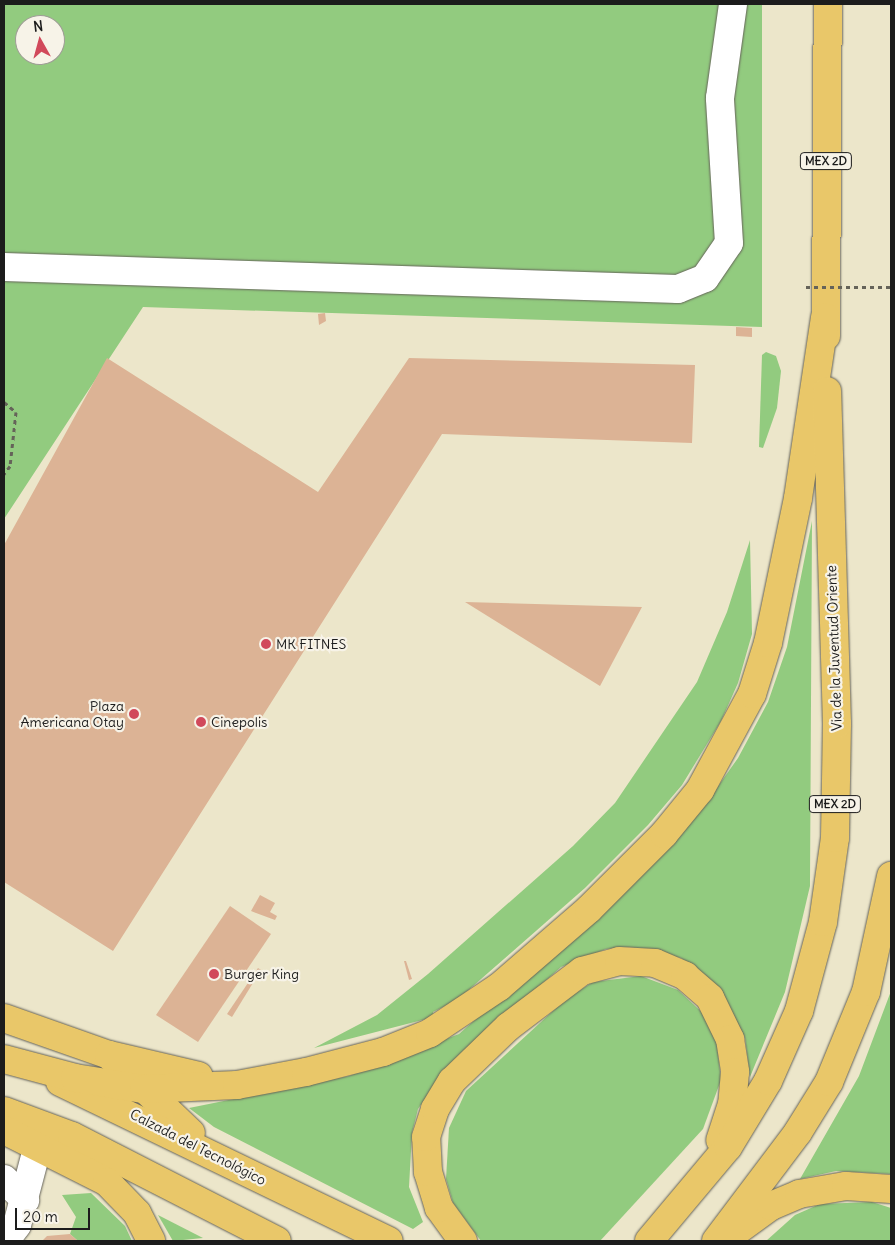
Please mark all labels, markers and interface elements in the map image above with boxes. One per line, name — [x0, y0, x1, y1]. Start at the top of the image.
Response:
north arrow — [15, 15, 65, 65]
text: N — [32, 17, 44, 36]
road number: MEX 2D — [800, 152, 852, 170]
street label: Via de la Juventud Oriente — [823, 565, 845, 731]
place label: MK FITNES — [276, 636, 346, 652]
marker: MK FITNES — [260, 638, 272, 650]
place label: Plaza Americana Otay — [20, 698, 124, 730]
marker: Plaza Americana Otay — [128, 708, 140, 720]
place label: Cinepolis — [211, 714, 267, 730]
marker: Cinepolis — [195, 716, 207, 728]
road number: MEX 2D — [809, 794, 861, 814]
place label: Burger King — [224, 966, 299, 982]
marker: Burger King — [208, 968, 220, 980]
street label: Calzada del Tecnológico — [127, 1105, 269, 1189]
scale bar — [18, 1198, 92, 1230]
text: 20 m — [23, 1207, 58, 1226]

